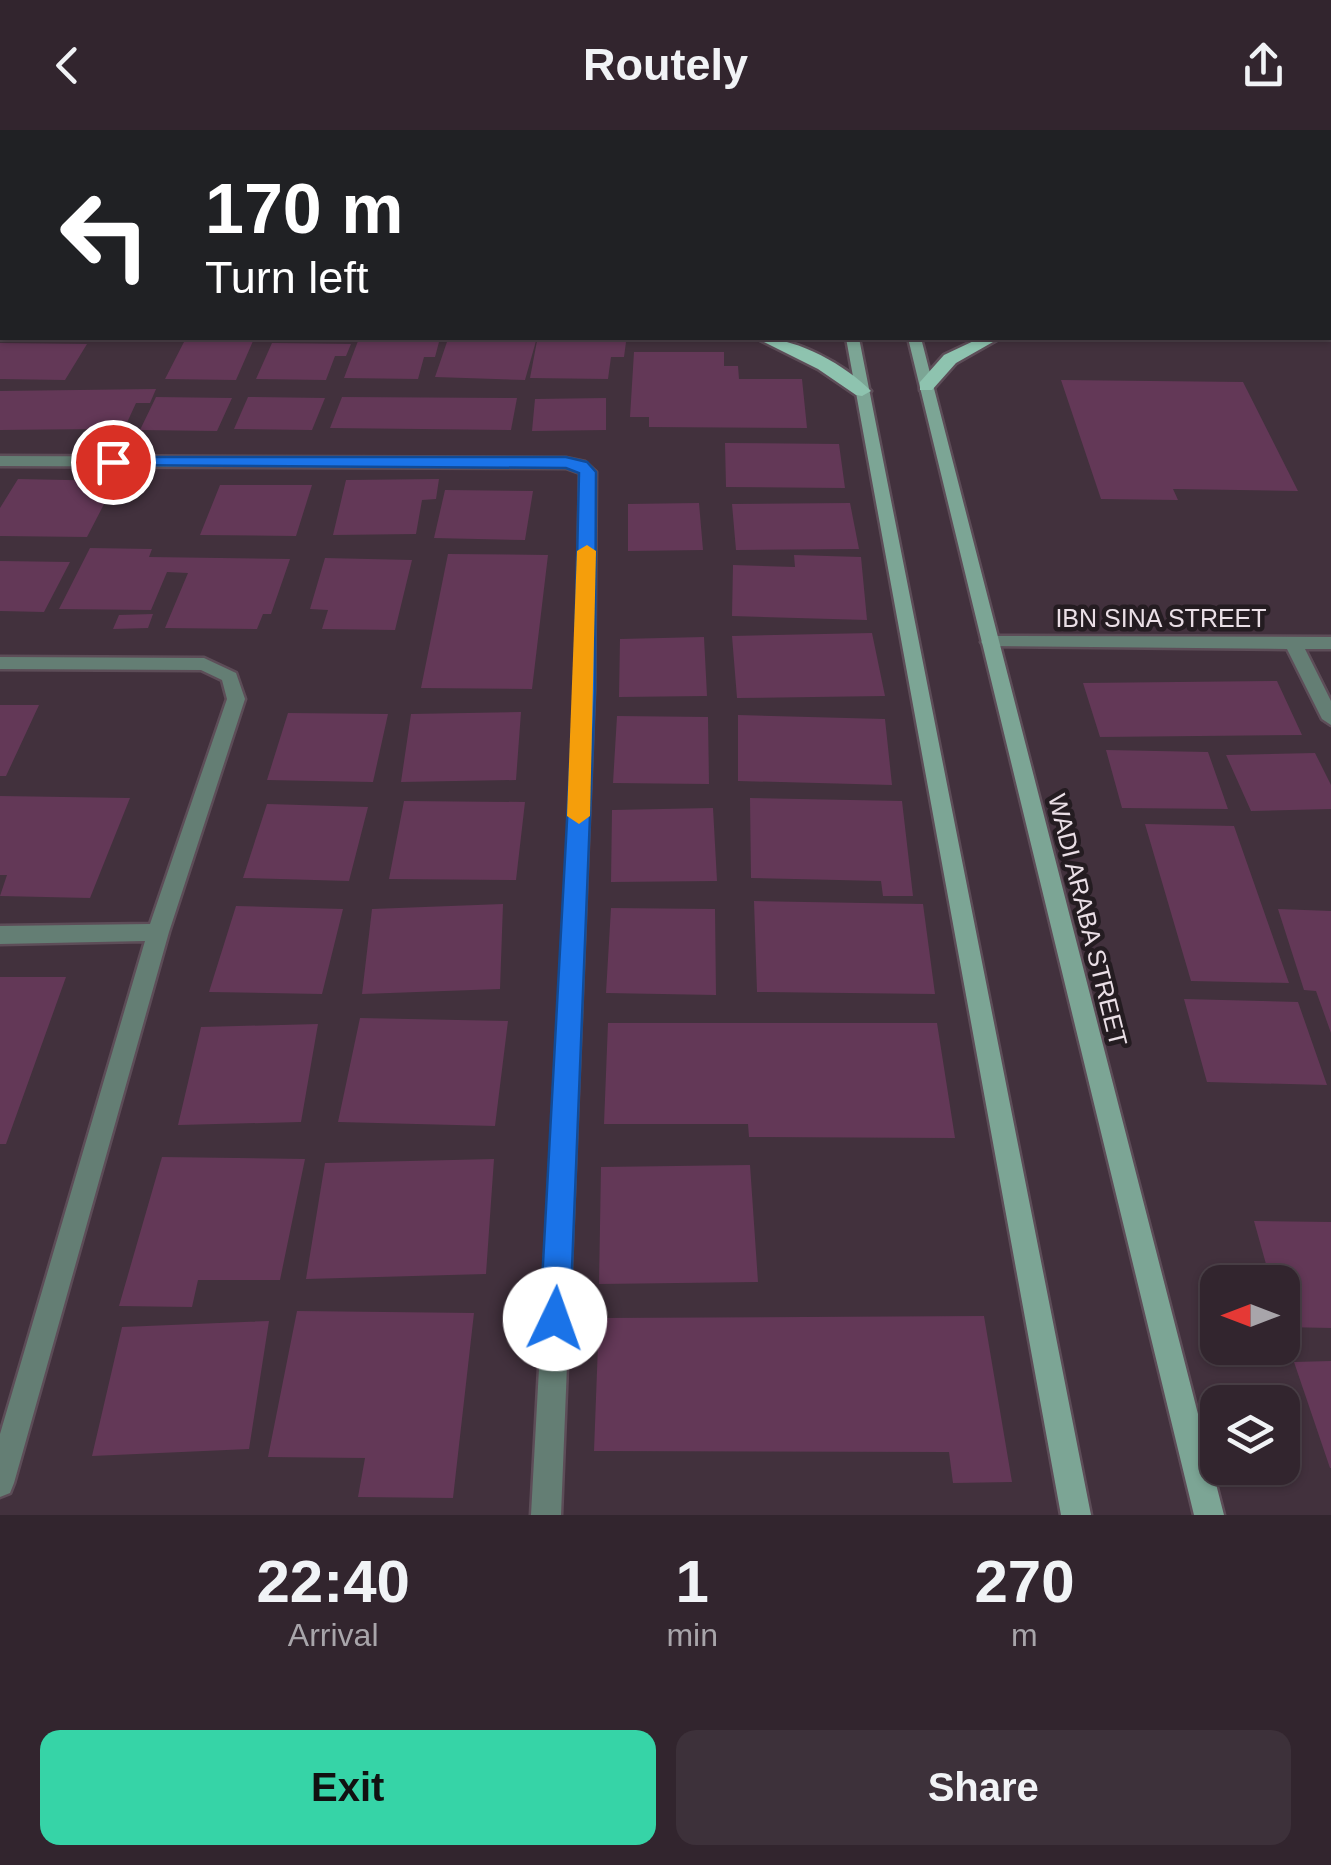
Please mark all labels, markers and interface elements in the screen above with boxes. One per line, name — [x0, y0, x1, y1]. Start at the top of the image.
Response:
icon: back — [40, 38, 95, 93]
icon: share — [1236, 38, 1291, 93]
text: Routely — [583, 39, 748, 90]
icon: left — [40, 170, 170, 300]
text: 170 m — [205, 170, 403, 248]
text: Turn left — [205, 252, 368, 303]
pin — [71, 420, 156, 505]
icon: arrive — [86, 435, 141, 490]
street label: IBN SINA STREET — [1055, 604, 1267, 632]
street label: WADI ARABA STREET — [1043, 791, 1133, 1049]
north arrow — [1200, 1265, 1300, 1365]
map controls — [1200, 1265, 1300, 1485]
position arrow — [503, 1267, 607, 1371]
button: layers — [1200, 1385, 1300, 1485]
text: 22:40 — [256, 1548, 410, 1615]
text: 1 — [675, 1548, 709, 1615]
text: 270 — [974, 1548, 1075, 1615]
text: Arrival — [288, 1617, 379, 1653]
text: min — [666, 1617, 718, 1653]
text: m — [1011, 1617, 1038, 1653]
button: Exit — [40, 1730, 656, 1845]
button: Share — [676, 1730, 1291, 1845]

